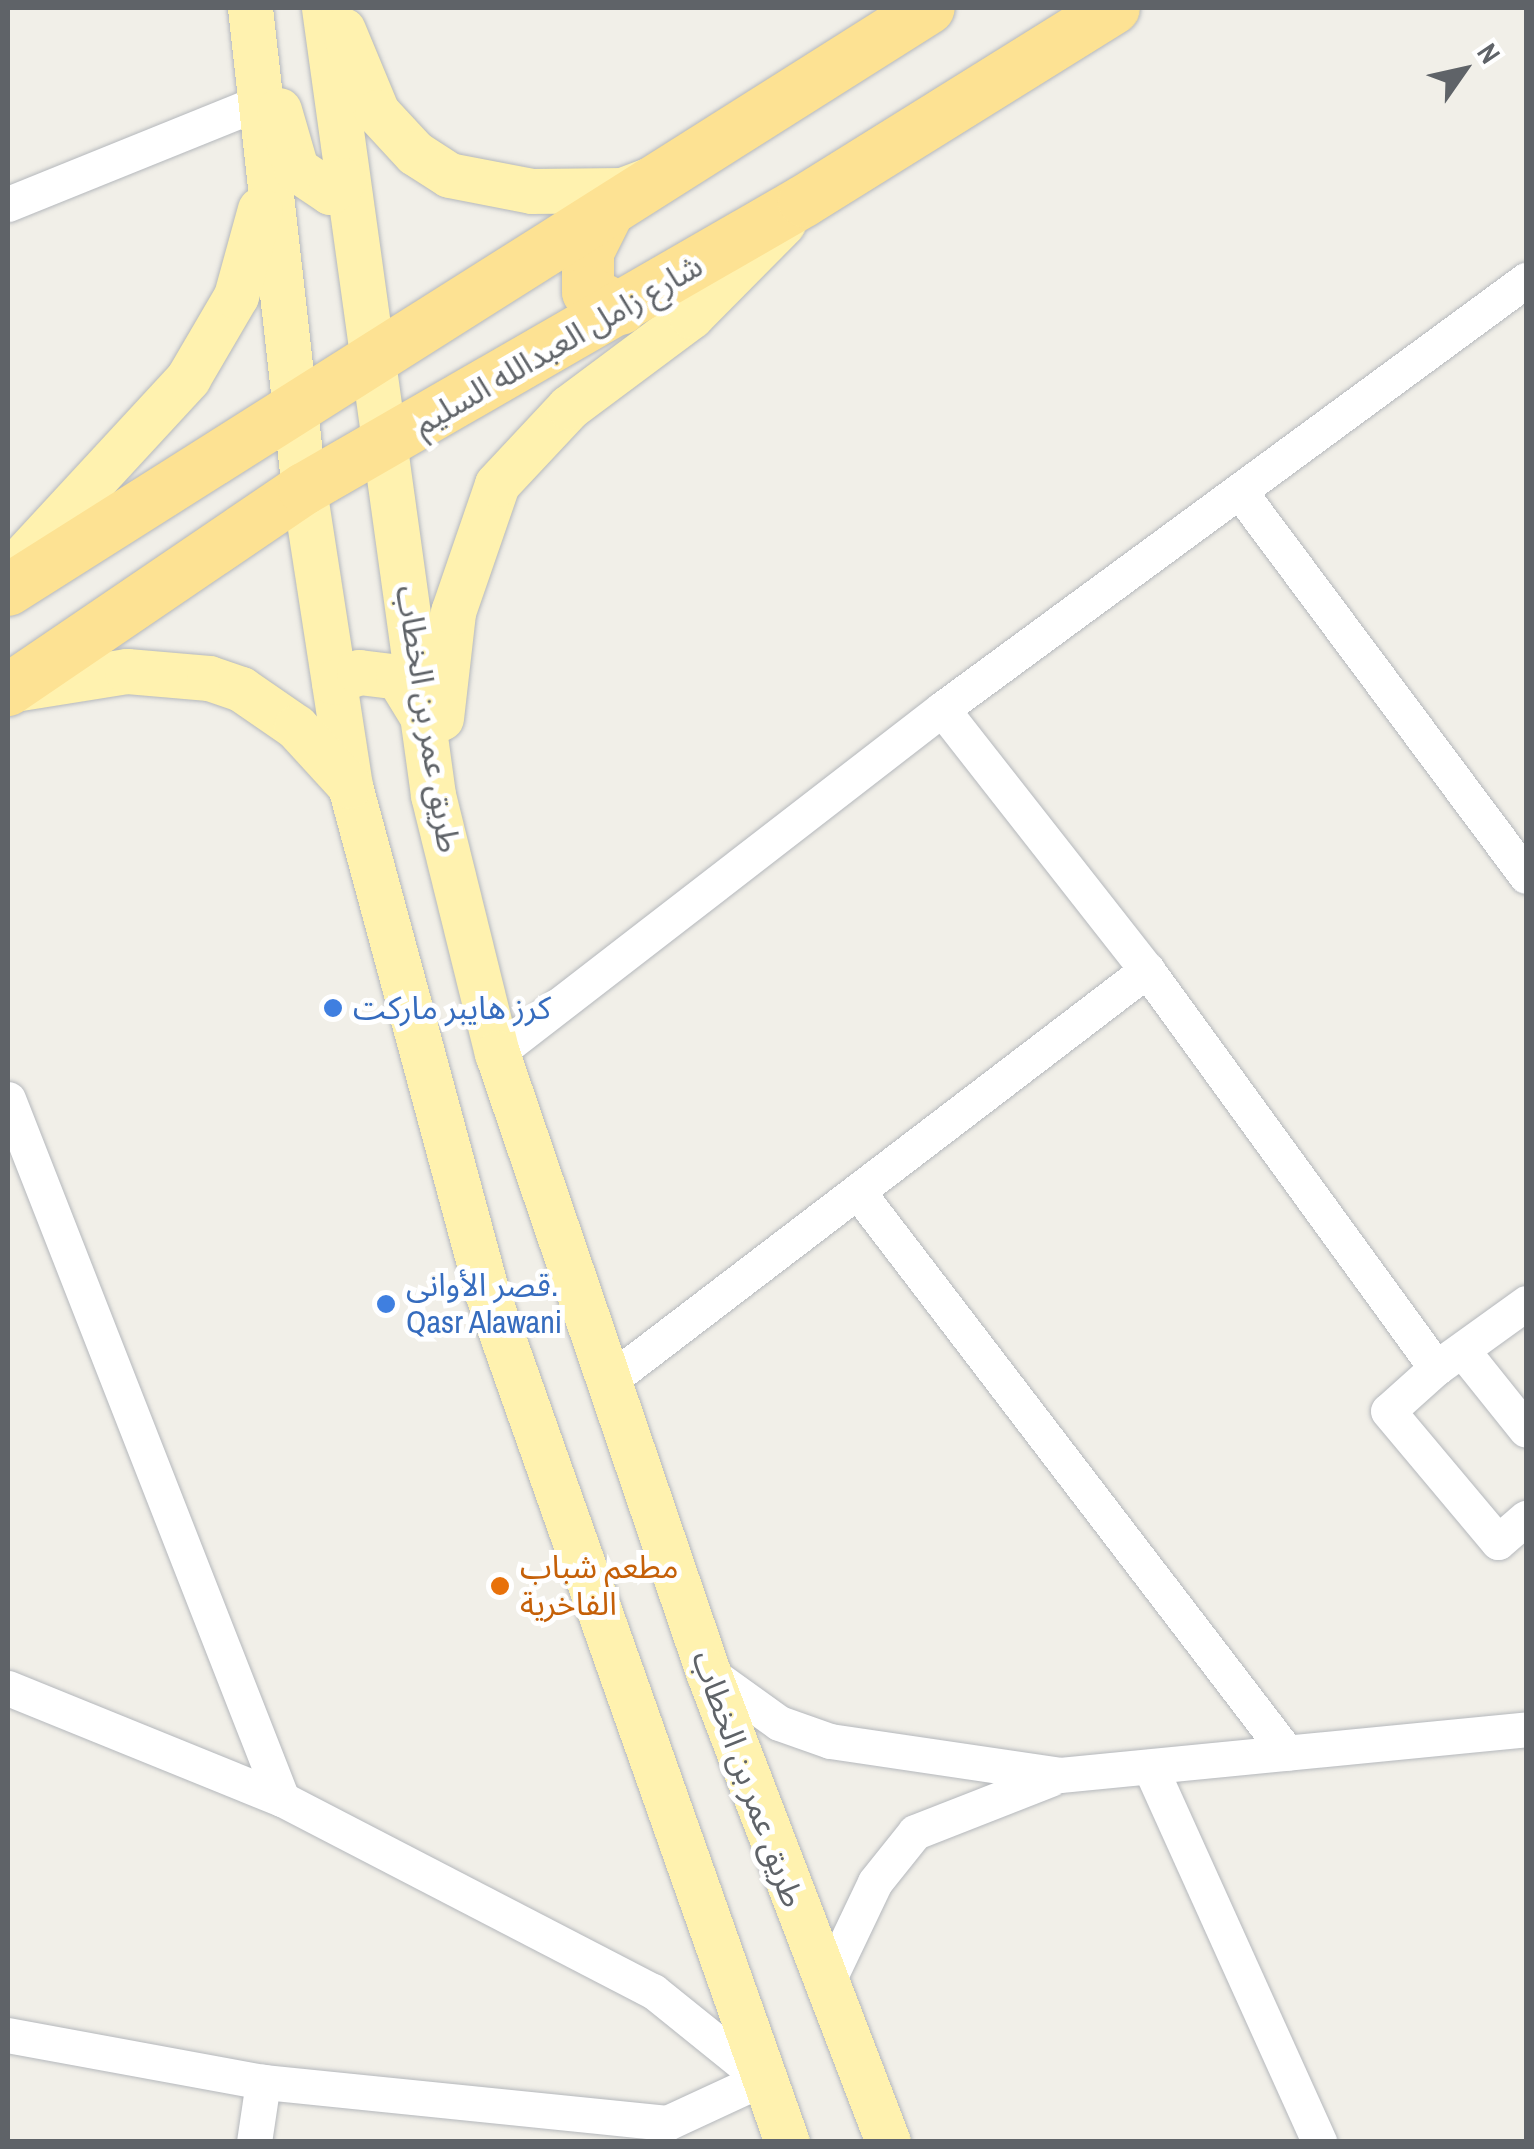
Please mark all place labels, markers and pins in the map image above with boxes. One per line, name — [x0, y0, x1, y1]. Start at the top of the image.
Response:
place label: كرز هايبر ماركت — [353, 989, 551, 1027]
marker: كرز هايبر ماركت — [322, 997, 344, 1019]
place label: قصر الأواني. Qasr Alawani — [406, 1267, 564, 1342]
marker: قصر الأواني. Qasr Alawani — [375, 1293, 397, 1315]
place label: مطعم شباب الفاخرية — [520, 1549, 679, 1624]
marker: مطعم شباب الفاخرية — [489, 1575, 511, 1597]

